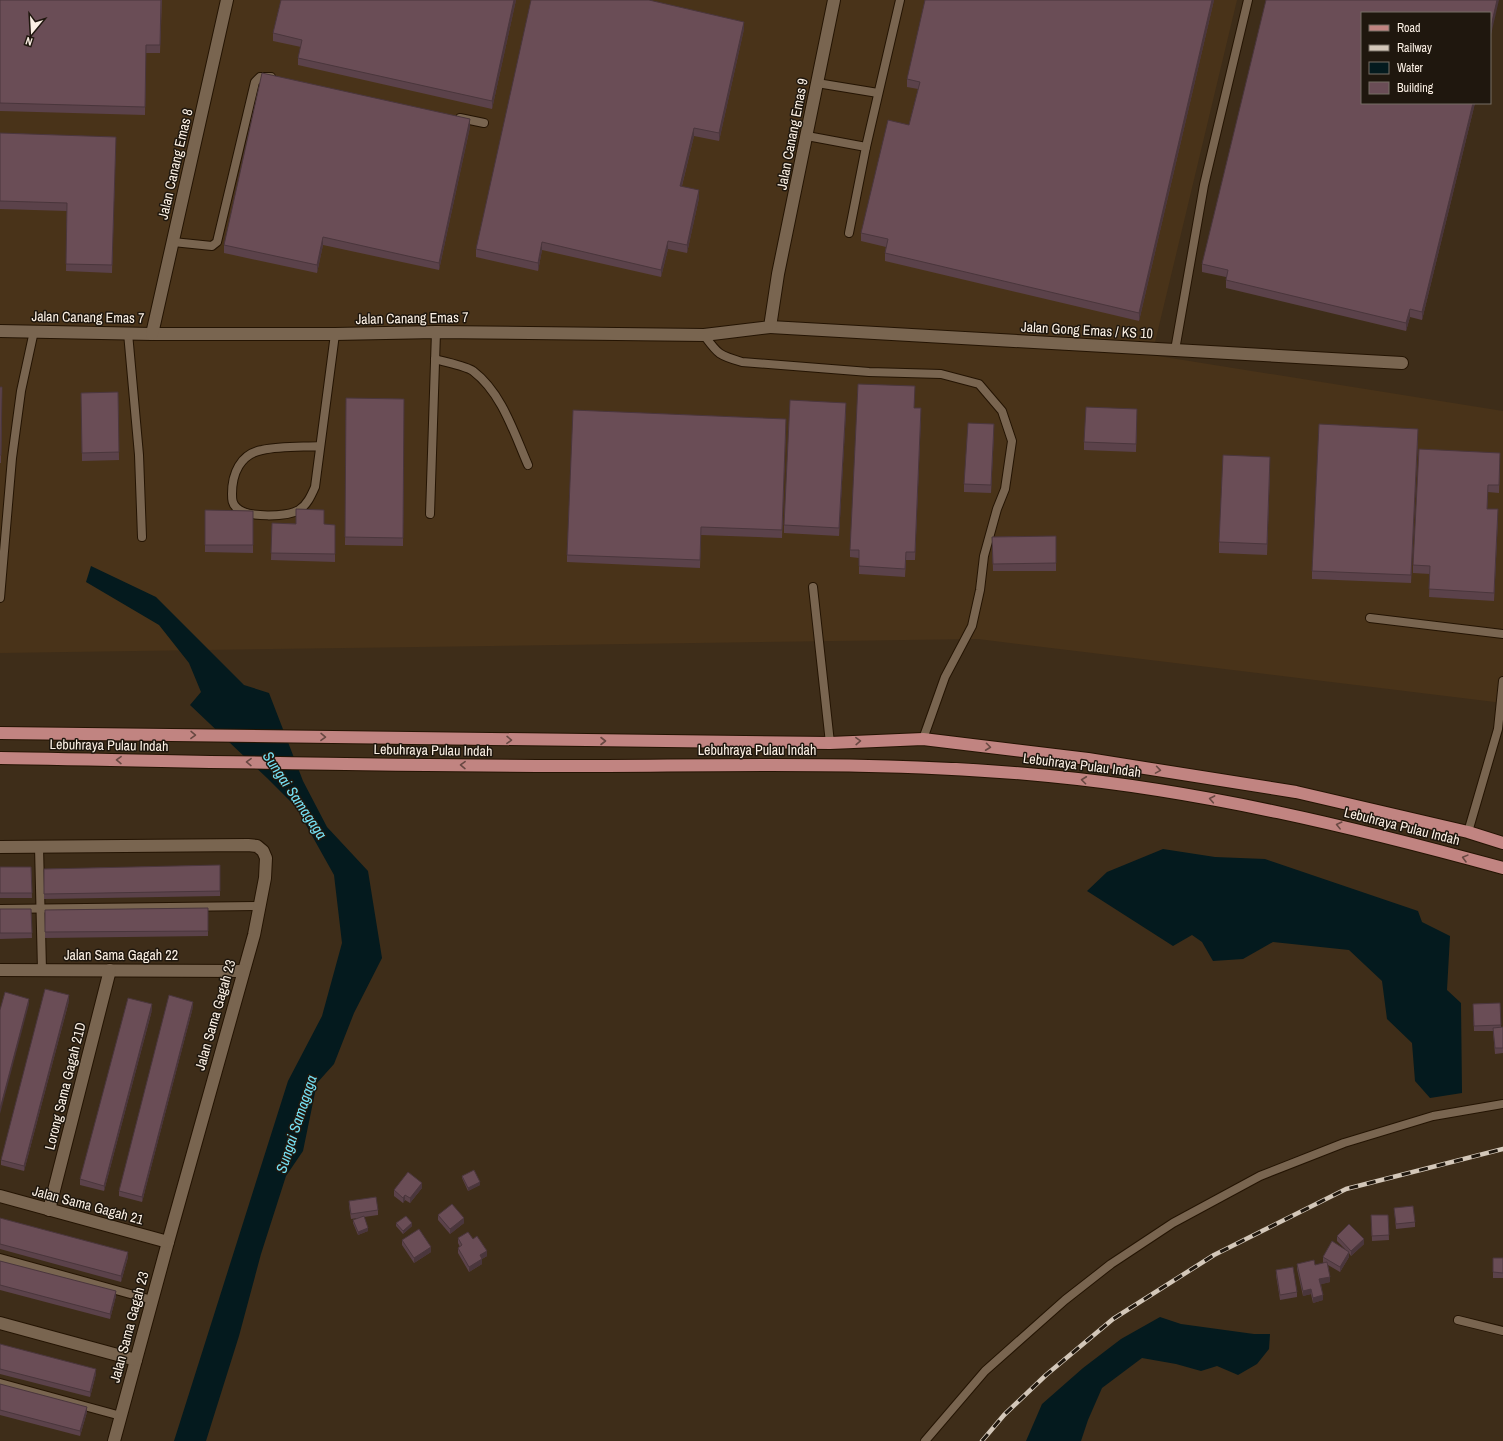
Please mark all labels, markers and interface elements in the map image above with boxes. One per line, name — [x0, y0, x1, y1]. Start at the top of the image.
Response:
north arrow — [12, 12, 52, 52]
legend — [1361, 12, 1491, 104]
text: Road — [1397, 20, 1421, 36]
text: N — [24, 34, 34, 49]
text: Railway — [1397, 40, 1432, 56]
text: Water — [1397, 60, 1424, 76]
street label: Jalan Canang Emas 9 — [772, 77, 812, 191]
text: Building — [1397, 80, 1434, 96]
street label: Jalan Canang Emas 8 — [154, 107, 196, 221]
street label: Jalan Canang Emas 7 — [31, 307, 145, 327]
street label: Jalan Canang Emas 7 — [355, 308, 469, 328]
street label: Jalan Gong Emas / KS 10 — [1021, 318, 1153, 342]
one-way arrow — [190, 731, 196, 740]
one-way arrow — [320, 733, 326, 741]
street label: Lebuhraya Pulau Indah — [49, 735, 169, 755]
one-way arrow — [506, 735, 512, 744]
one-way arrow — [600, 737, 606, 745]
one-way arrow — [855, 737, 861, 746]
street label: Lebuhraya Pulau Indah — [373, 740, 493, 760]
street label: Lebuhraya Pulau Indah — [698, 741, 816, 759]
one-way arrow — [985, 742, 991, 751]
water label: Sungai Samagaga — [258, 747, 332, 843]
street label: Lebuhraya Pulau Indah — [1022, 749, 1142, 781]
one-way arrow — [116, 756, 122, 764]
one-way arrow — [246, 758, 252, 766]
one-way arrow — [460, 761, 466, 770]
one-way arrow — [1155, 765, 1162, 774]
one-way arrow — [1081, 776, 1087, 785]
one-way arrow — [1209, 795, 1215, 803]
street label: Lebuhraya Pulau Indah — [1342, 803, 1462, 849]
one-way arrow — [1336, 822, 1343, 830]
one-way arrow — [1462, 854, 1469, 862]
street label: Jalan Sama Gagah 22 — [64, 946, 178, 964]
street label: Jalan Sama Gagah 23 — [191, 958, 239, 1072]
street label: Lorong Sama Gagah 21D — [40, 1020, 90, 1152]
water label: Sungai Samagaga — [270, 1072, 322, 1176]
street label: Jalan Sama Gagah 21 — [30, 1182, 146, 1229]
street label: Jalan Sama Gagah 23 — [106, 1269, 152, 1385]

